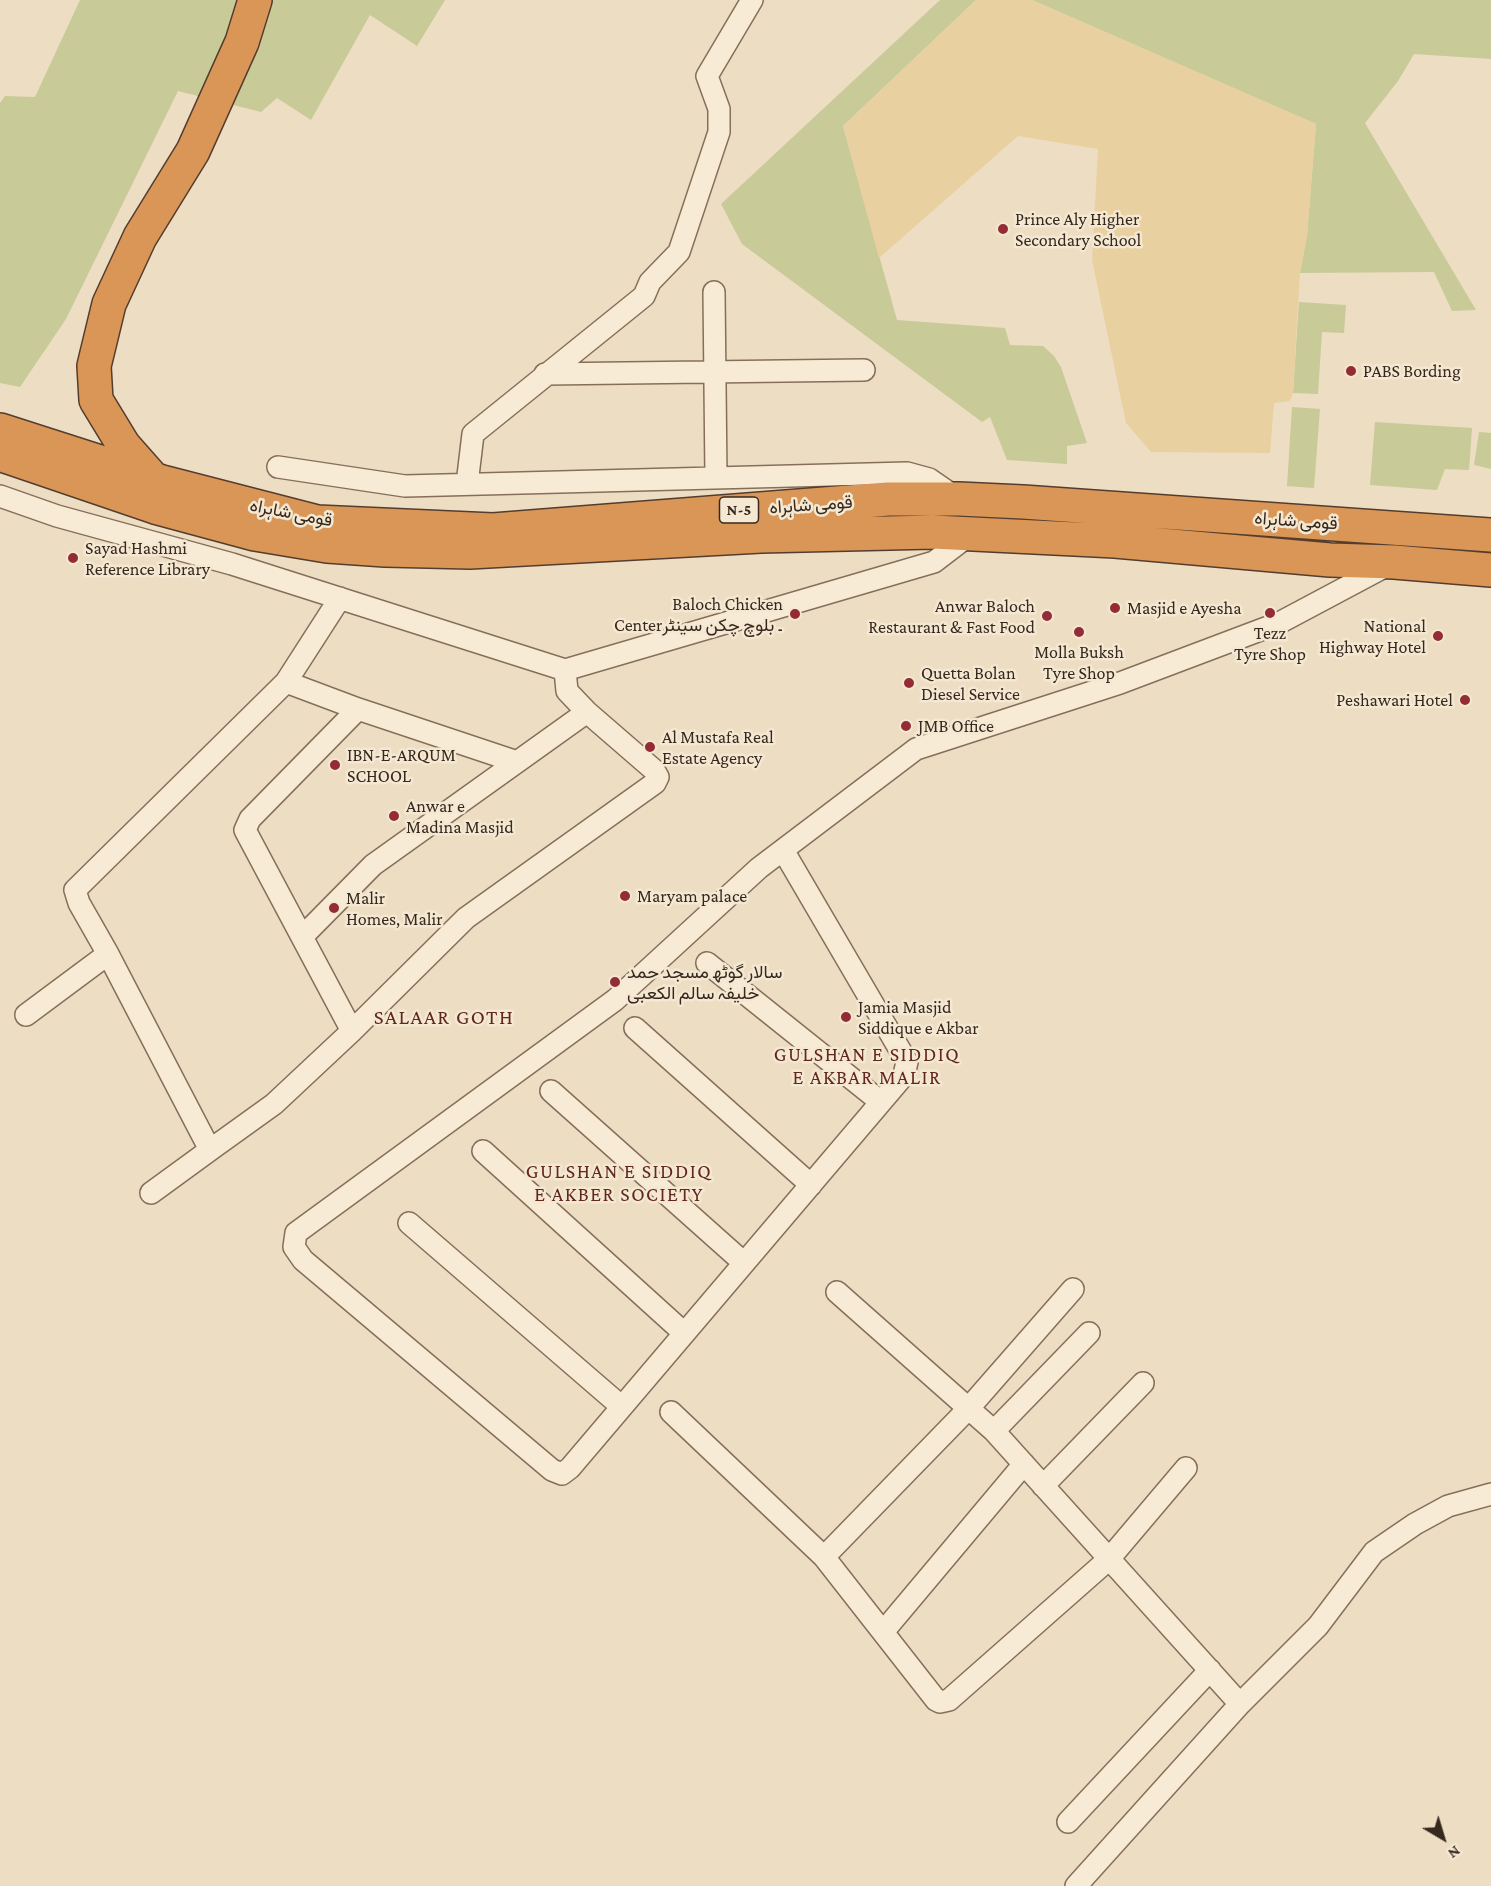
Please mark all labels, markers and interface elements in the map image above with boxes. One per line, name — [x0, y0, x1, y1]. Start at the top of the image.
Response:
place label: Prince Aly Higher Secondary School — [1015, 208, 1141, 250]
marker: Prince Aly Higher Secondary School — [996, 222, 1010, 236]
place label: PABS Bording — [1363, 360, 1461, 382]
marker: PABS Bording — [1344, 364, 1358, 378]
street label: قومی شاہراہ — [769, 491, 853, 519]
street label: قومی شاہراہ — [248, 494, 334, 532]
road number: N-5 — [720, 497, 758, 523]
street label: قومی شاہراہ — [1254, 507, 1338, 535]
place label: Sayad Hashmi Reference Library — [85, 537, 210, 580]
marker: Sayad Hashmi Reference Library — [66, 551, 80, 565]
place label: Baloch Chicken Center۔ بلوچ چکن سینٹر — [614, 593, 783, 636]
place label: Anwar Baloch Restaurant & Fast Food — [868, 595, 1035, 638]
place label: Masjid e Ayesha — [1127, 597, 1242, 619]
marker: Masjid e Ayesha — [1108, 601, 1122, 615]
marker: Tezz Tyre Shop — [1263, 606, 1277, 620]
marker: Baloch Chicken Center۔ بلوچ چکن سینٹر — [788, 607, 802, 621]
marker: Anwar Baloch Restaurant & Fast Food — [1040, 609, 1054, 623]
place label: National Highway Hotel — [1319, 615, 1426, 658]
place label: Tezz Tyre Shop — [1234, 622, 1306, 664]
marker: Molla Buksh Tyre Shop — [1072, 625, 1086, 639]
marker: National Highway Hotel — [1431, 629, 1445, 643]
place label: Molla Buksh Tyre Shop — [1034, 641, 1124, 684]
place label: Quetta Bolan Diesel Service — [921, 662, 1020, 704]
marker: Quetta Bolan Diesel Service — [902, 676, 916, 690]
place label: Peshawari Hotel — [1336, 689, 1453, 711]
marker: Peshawari Hotel — [1458, 693, 1472, 707]
place label: JMB Office — [918, 715, 994, 737]
marker: JMB Office — [899, 719, 913, 733]
place label: Al Mustafa Real Estate Agency — [662, 726, 774, 768]
marker: Al Mustafa Real Estate Agency — [643, 740, 657, 754]
place label: IBN-E-ARQUM SCHOOL — [347, 744, 456, 786]
marker: IBN-E-ARQUM SCHOOL — [328, 758, 342, 772]
place label: Anwar e Madina Masjid — [406, 795, 514, 838]
marker: Anwar e Madina Masjid — [387, 809, 401, 823]
place label: Maryam palace — [637, 885, 747, 907]
place label: Malir Homes, Malir — [346, 887, 443, 930]
marker: Maryam palace — [618, 889, 632, 903]
marker: Malir Homes, Malir — [327, 901, 341, 915]
place label: سالار گوٹھ مسجد حمد خلیفہ سالم الکعبی — [627, 961, 782, 1004]
marker: سالار گوٹھ مسجد حمد خلیفہ سالم الکعبی — [608, 975, 622, 989]
place label: Jamia Masjid Siddique e Akbar — [858, 996, 979, 1038]
district label: SALAAR GOTH — [374, 1005, 514, 1031]
marker: Jamia Masjid Siddique e Akbar — [839, 1010, 853, 1024]
district label: GULSHAN E SIDDIQ E AKBAR MALIR — [774, 1043, 960, 1090]
district label: GULSHAN E SIDDIQ E AKBER SOCIETY — [526, 1160, 712, 1207]
north arrow — [1413, 1808, 1473, 1868]
text: N — [1445, 1843, 1464, 1863]

